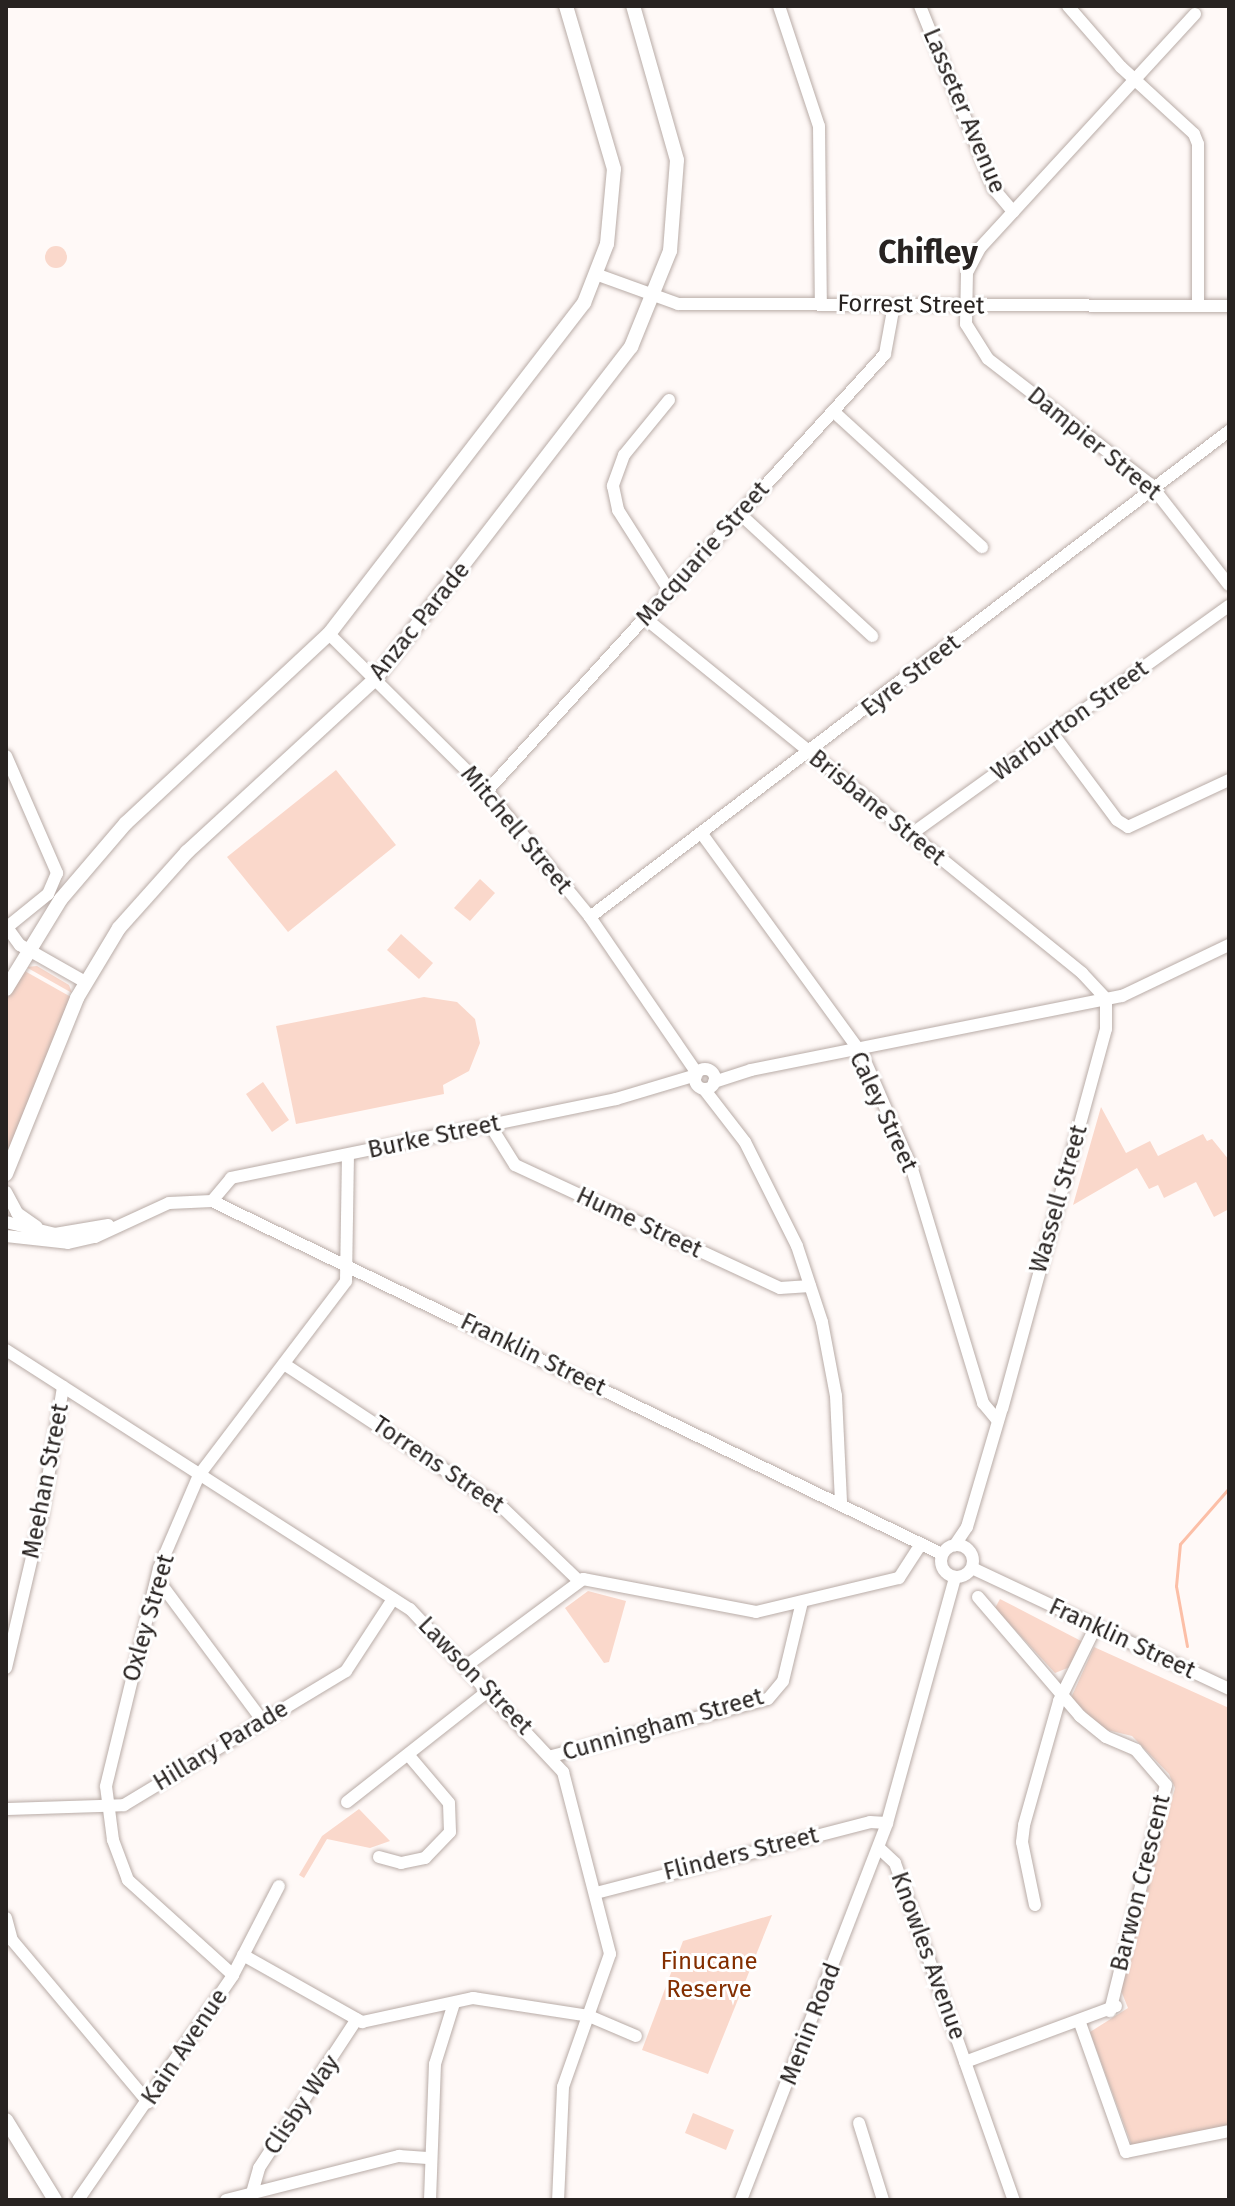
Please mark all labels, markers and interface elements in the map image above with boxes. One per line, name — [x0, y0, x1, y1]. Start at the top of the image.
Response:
street label: Lasseter Avenue — [916, 24, 1012, 198]
district label: Chifley — [878, 233, 978, 271]
street label: Forrest Street — [837, 289, 985, 321]
street label: Dampier Street — [1021, 381, 1167, 507]
street label: Macquarie Street — [631, 476, 775, 632]
street label: Anzac Parade — [364, 556, 476, 686]
street label: Eyre Street — [856, 629, 966, 723]
street label: Warburton Street — [986, 654, 1154, 788]
street label: Brisbane Street — [803, 744, 951, 872]
street label: Mitchell Street — [454, 760, 578, 900]
street label: Caley Street — [843, 1047, 923, 1177]
street label: Burke Street — [365, 1109, 503, 1165]
street label: Wassell Street — [1024, 1122, 1094, 1276]
street label: Hume Street — [572, 1181, 706, 1265]
street label: Franklin Street — [456, 1307, 610, 1403]
street label: Meehan Street — [17, 1401, 75, 1561]
street label: Torrens Street — [367, 1410, 509, 1520]
street label: Oxley Street — [117, 1551, 181, 1685]
street label: Franklin Street — [1044, 1593, 1200, 1685]
street label: Lawson Street — [412, 1611, 538, 1741]
street label: Cunningham Street — [559, 1683, 767, 1767]
street label: Hillary Parade — [148, 1694, 294, 1798]
street label: Barwon Crescent — [1105, 1792, 1177, 1974]
street label: Flinders Street — [661, 1821, 821, 1887]
street label: Knowles Avenue — [884, 1868, 972, 2044]
park label: Finucane Reserve — [660, 1948, 758, 2004]
street label: Menin Road — [775, 1959, 847, 2089]
street label: Kain Avenue — [136, 1983, 234, 2111]
street label: Clisby Way — [258, 2050, 346, 2160]

